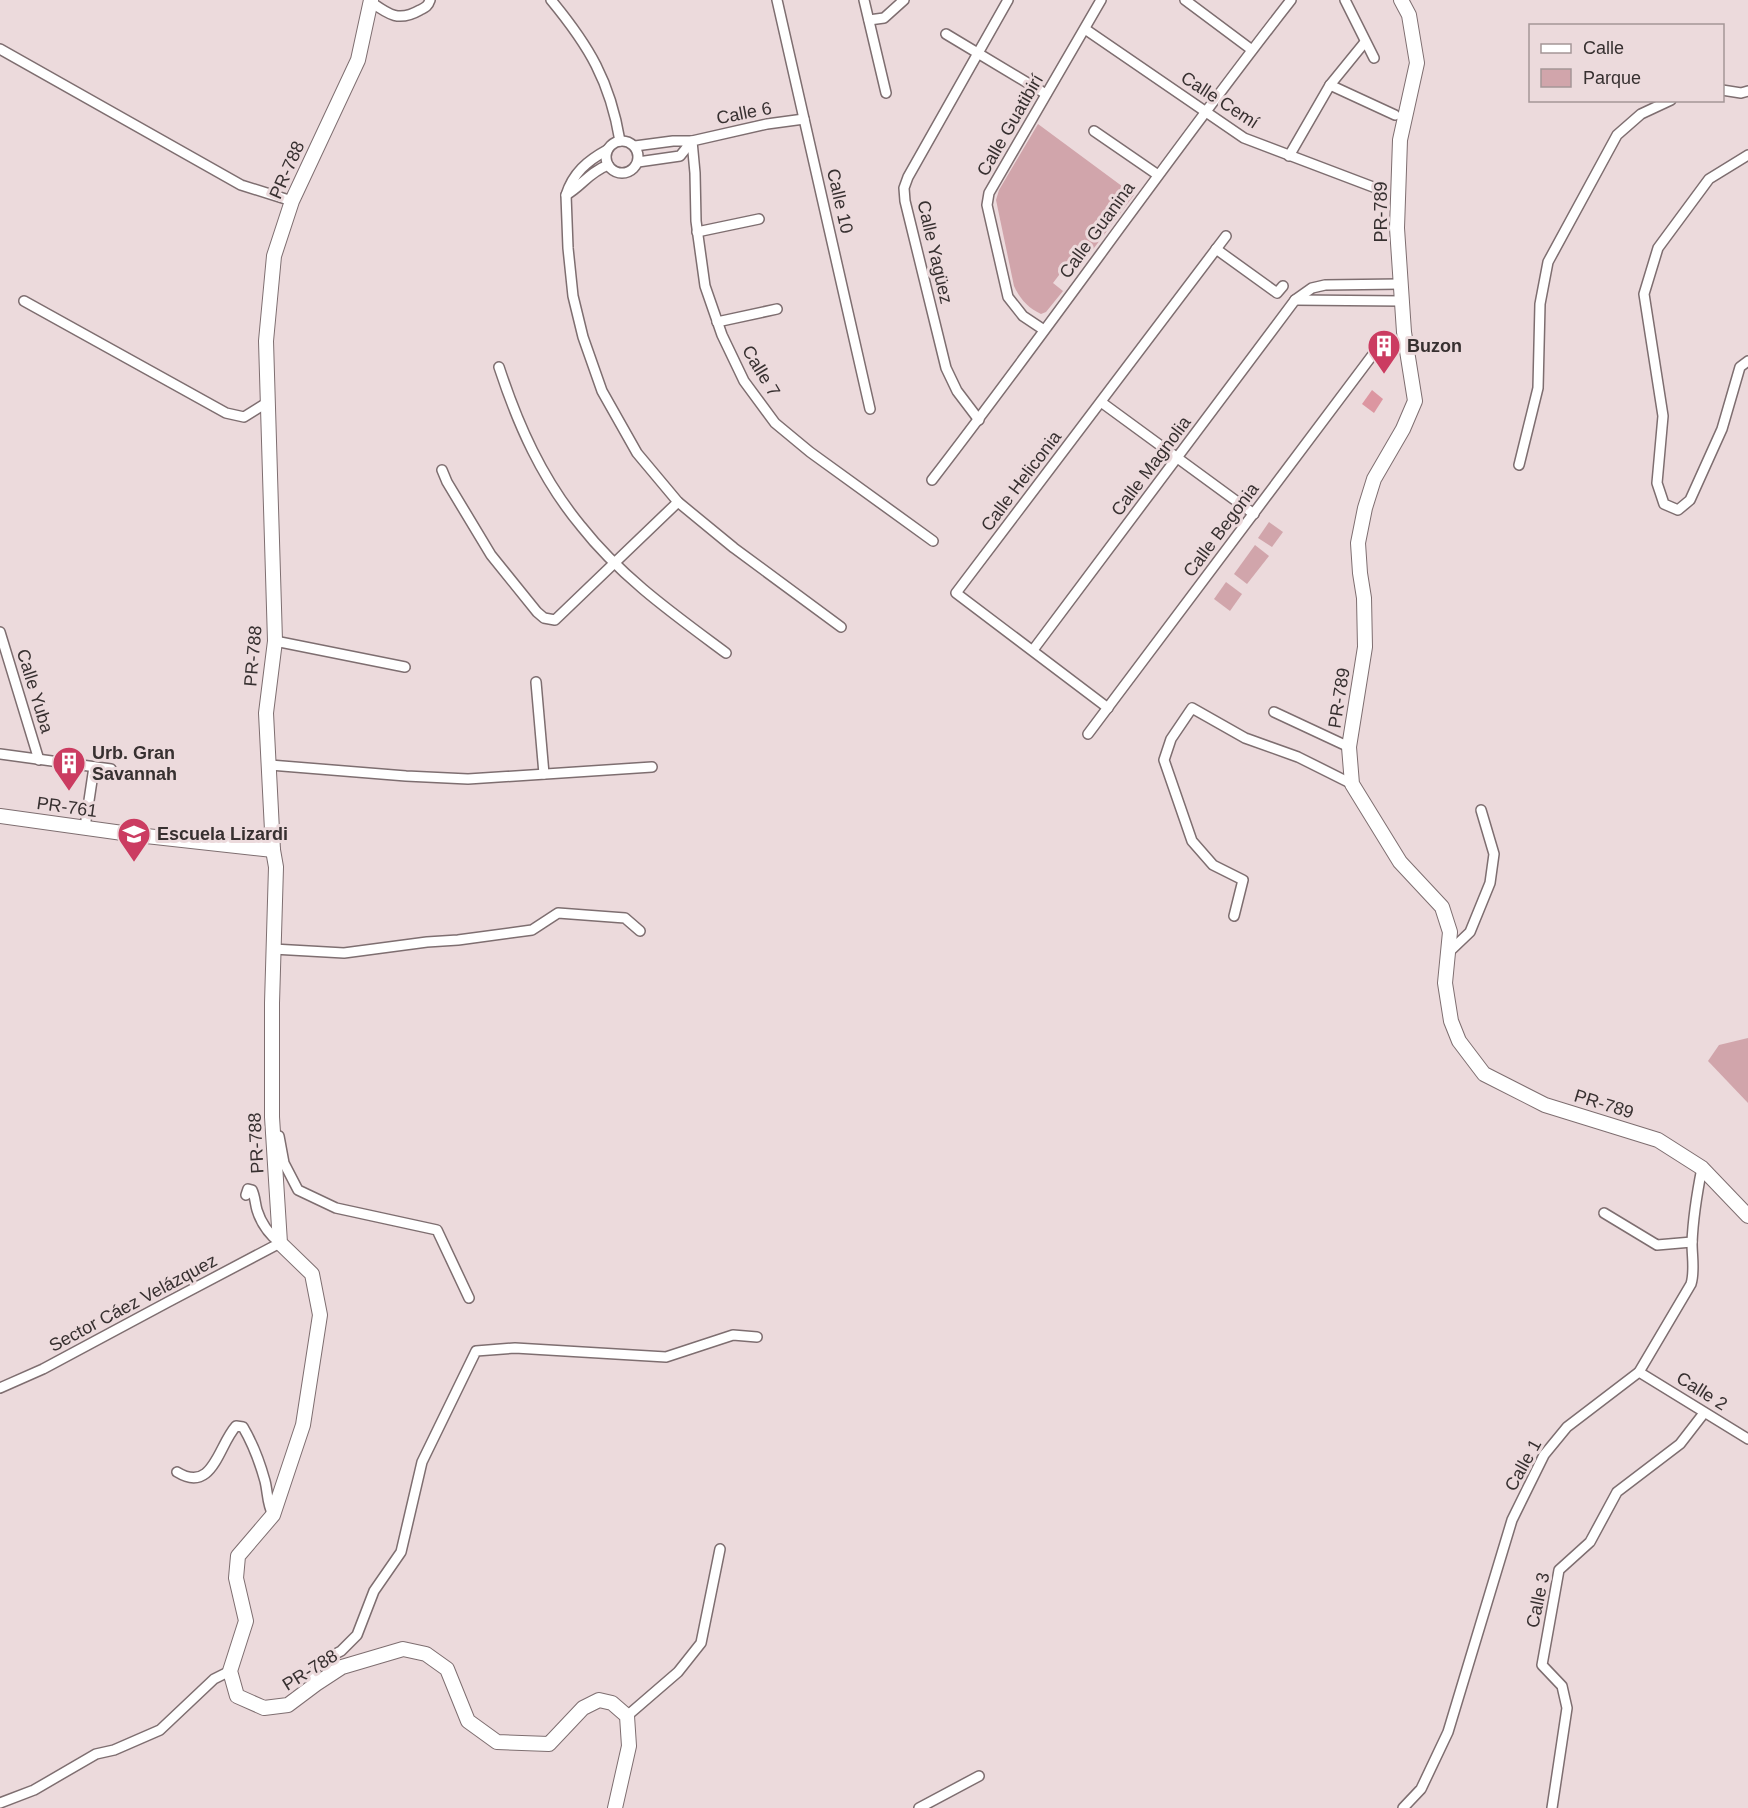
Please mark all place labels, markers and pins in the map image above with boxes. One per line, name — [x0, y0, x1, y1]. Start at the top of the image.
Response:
building icon: Buzon — [1366, 328, 1402, 375]
place label: Buzon — [1407, 336, 1462, 356]
place label: Urb. Gran Savannah — [92, 743, 177, 784]
building icon: Urb. Gran Savannah — [51, 745, 87, 792]
school or university icon: Escuela Lizardi — [116, 816, 152, 863]
place label: Escuela Lizardi — [157, 824, 288, 844]

